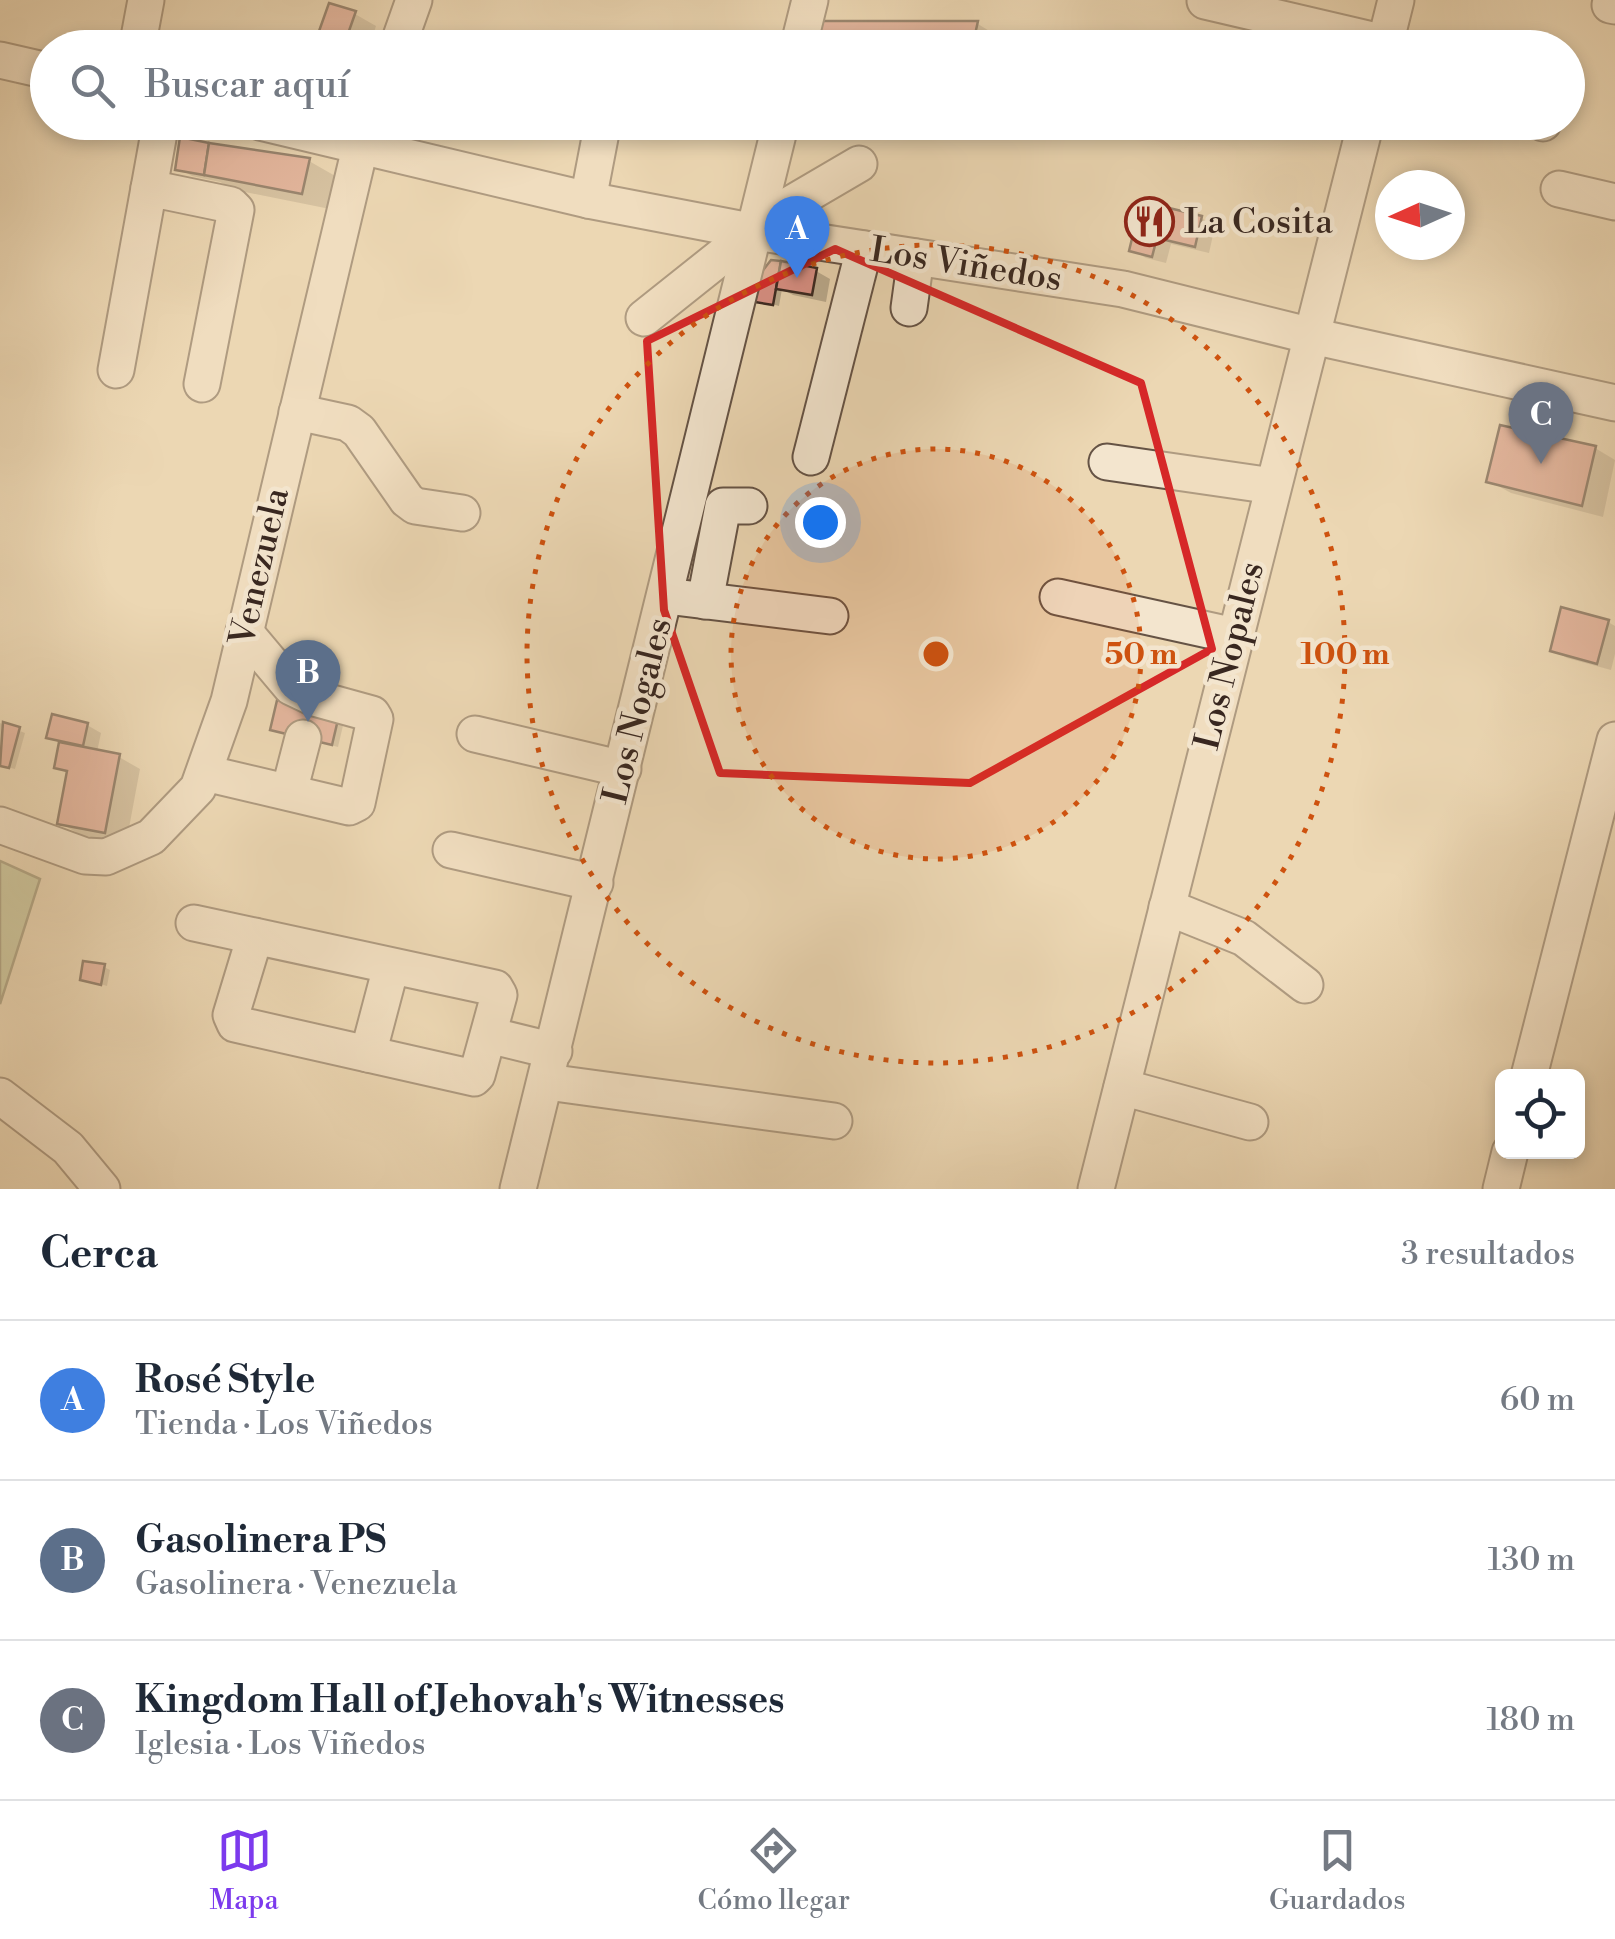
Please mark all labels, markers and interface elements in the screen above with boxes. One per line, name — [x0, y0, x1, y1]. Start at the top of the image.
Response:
search box — [30, 30, 1585, 140]
icon: search — [65, 58, 120, 113]
text: Buscar aquí — [145, 62, 350, 109]
north arrow — [1375, 170, 1465, 260]
pin: A — [764, 196, 830, 278]
restaurant icon: La Cosita — [1123, 196, 1175, 248]
place label: La Cosita — [1184, 201, 1333, 244]
street label: Los Viñedos — [867, 229, 1065, 301]
pin: C — [1508, 382, 1574, 464]
street label: Venezuela — [221, 484, 299, 651]
your location — [795, 497, 846, 548]
street label: Los Nopales — [1186, 558, 1274, 754]
street label: Los Nogales — [594, 614, 682, 808]
centre of rings — [918, 636, 954, 672]
text: 50 m — [1105, 636, 1177, 674]
text: 100 m — [1300, 636, 1390, 674]
pin: B — [276, 640, 340, 722]
map controls — [1495, 1069, 1585, 1159]
button: locate — [1495, 1069, 1585, 1159]
text: Cerca — [40, 1228, 158, 1281]
text: 3 resultados — [1401, 1234, 1575, 1274]
text: Rosé Style — [135, 1357, 315, 1404]
text: A — [61, 1380, 84, 1420]
text: 60 m — [1500, 1380, 1575, 1420]
text: Tienda · Los Viñedos — [135, 1404, 433, 1444]
text: Gasolinera PS — [135, 1517, 386, 1564]
text: B — [60, 1540, 85, 1580]
text: 130 m — [1488, 1540, 1575, 1580]
text: Gasolinera · Venezuela — [135, 1564, 457, 1604]
text: Kingdom Hall of Jehovah's Witnesses — [135, 1677, 785, 1724]
text: C — [61, 1700, 84, 1740]
text: 180 m — [1486, 1700, 1575, 1740]
text: Iglesia · Los Viñedos — [135, 1724, 425, 1764]
tab: Mapa — [209, 1823, 279, 1918]
tab: Cómo llegar — [698, 1823, 850, 1918]
tab: Guardados — [1269, 1823, 1406, 1918]

